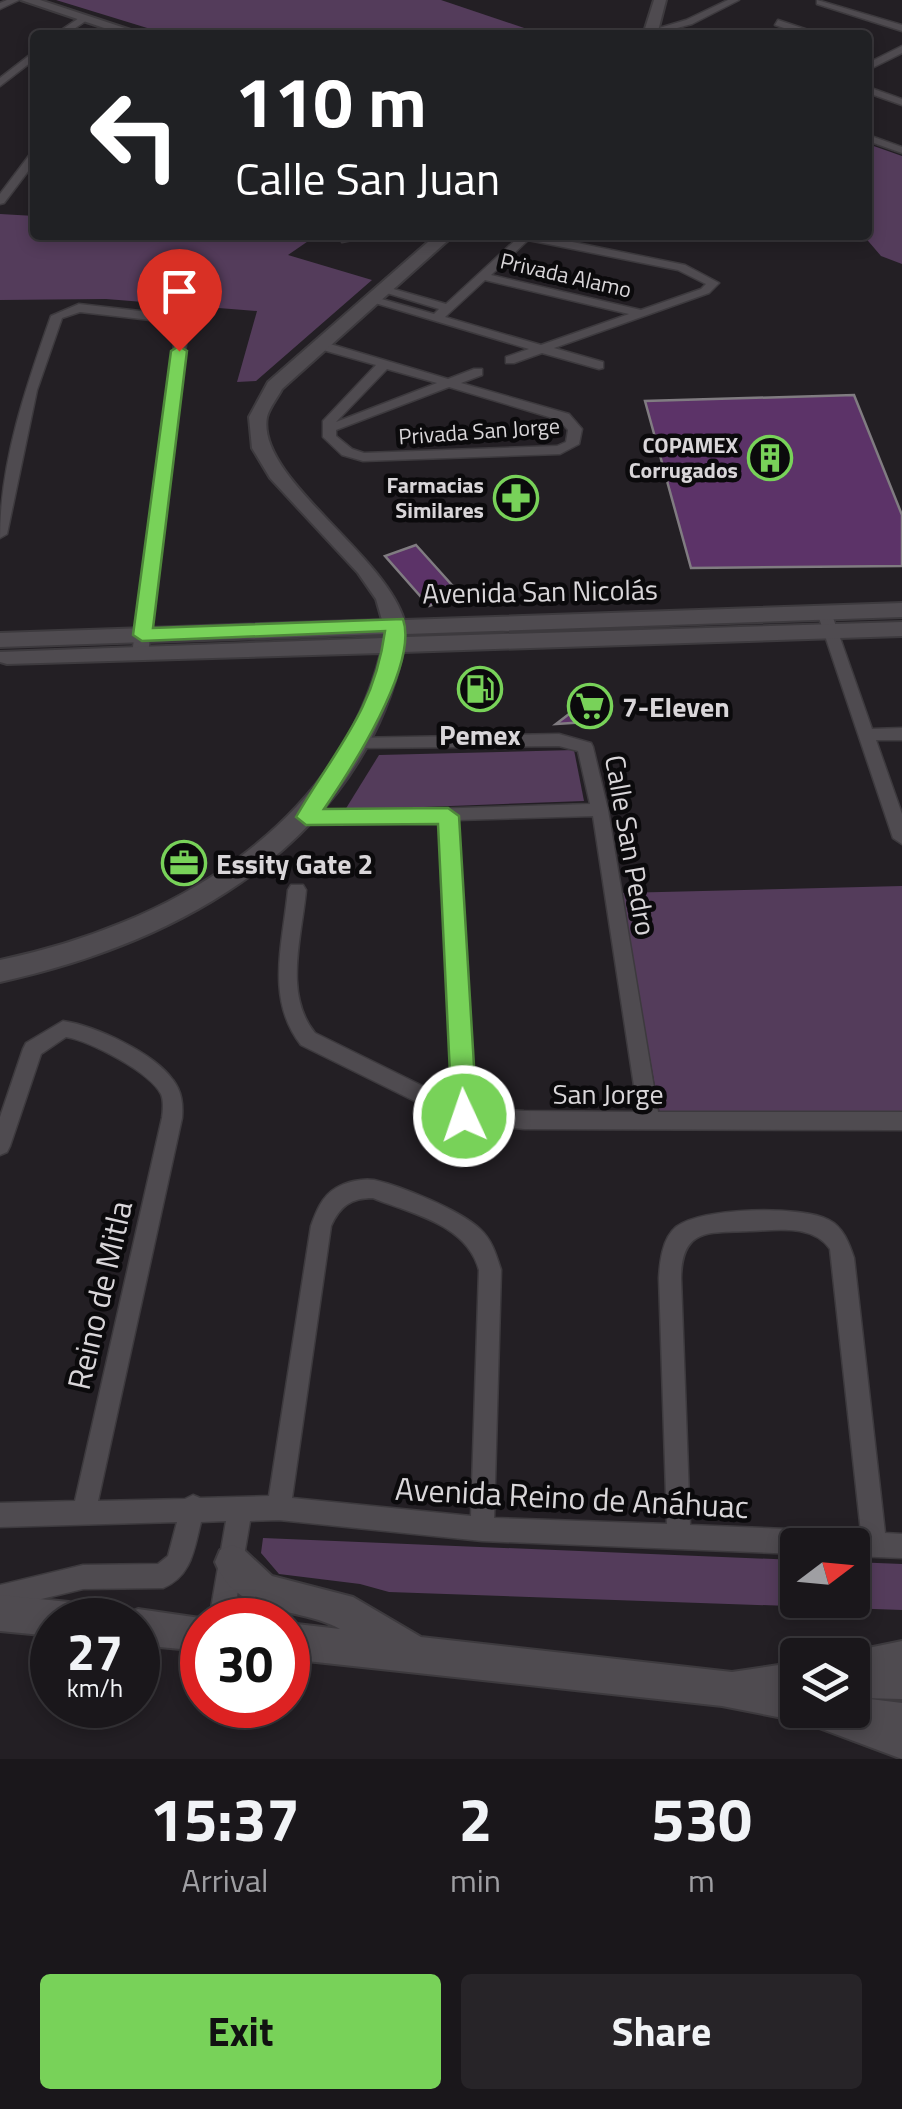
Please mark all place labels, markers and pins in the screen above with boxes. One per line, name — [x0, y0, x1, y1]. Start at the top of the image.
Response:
pin — [137, 249, 222, 352]
place label: COPAMEX Corrugados — [629, 428, 738, 487]
building icon: COPAMEX Corrugados — [747, 435, 793, 481]
place label: Farmacias Similares — [386, 468, 484, 527]
pharmacy icon: Farmacias Similares — [493, 475, 539, 521]
fuel station icon: Pemex — [457, 666, 503, 712]
supermarket icon: 7-Eleven — [567, 683, 613, 729]
place label: 7-Eleven — [622, 685, 730, 728]
place label: Pemex — [439, 713, 521, 756]
office icon: Essity Gate 2 — [161, 840, 207, 886]
place label: Essity Gate 2 — [216, 842, 373, 885]

